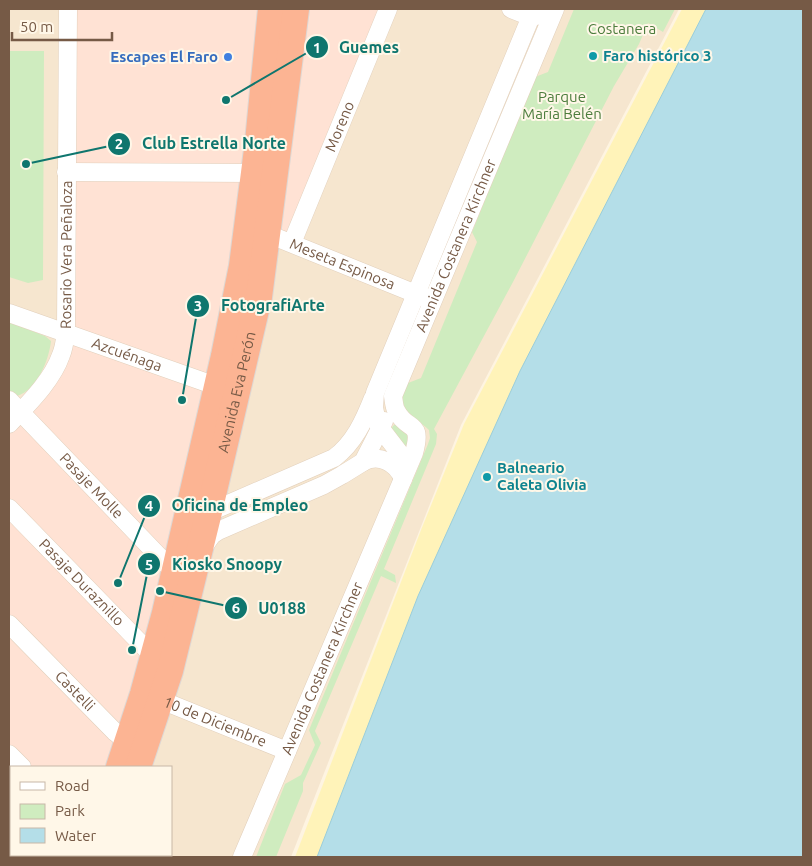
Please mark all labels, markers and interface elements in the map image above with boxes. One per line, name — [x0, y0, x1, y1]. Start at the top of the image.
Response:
scale bar — [12, 10, 112, 42]
text: 50 m — [20, 18, 53, 35]
park label: Costanera — [588, 20, 656, 37]
callout: Guemes — [304, 32, 410, 63]
text: Guemes — [339, 38, 399, 56]
text: 1 — [313, 39, 321, 56]
place label: Faro histórico 3 — [603, 47, 712, 64]
place label: Escapes El Faro — [110, 48, 218, 65]
marker: Faro histórico 3 — [587, 50, 599, 62]
marker: Escapes El Faro — [222, 51, 234, 63]
park label: Parque María Belén — [522, 88, 602, 122]
street label: Moreno — [321, 98, 357, 154]
callout: Club Estrella Norte — [107, 128, 296, 159]
text: Club Estrella Norte — [142, 134, 286, 152]
text: 2 — [115, 135, 123, 152]
street label: Avenida Costanera Kirchner — [412, 156, 499, 334]
street label: Rosario Vera Peñaloza — [57, 180, 75, 329]
street label: Meseta Espinosa — [287, 235, 398, 293]
callout: FotografiArte — [185, 290, 335, 321]
text: FotografiArte — [221, 296, 325, 314]
text: 3 — [194, 297, 202, 314]
street label: Avenida Eva Perón — [214, 330, 259, 454]
street label: Azcuénaga — [90, 334, 164, 374]
street label: Pasaje Molle — [56, 449, 127, 522]
place label: Balneario Caleta Olivia — [497, 459, 587, 493]
marker: Balneario Caleta Olivia — [481, 471, 493, 483]
callout: Oficina de Empleo — [137, 490, 319, 521]
text: Oficina de Empleo — [172, 496, 308, 514]
text: 4 — [145, 497, 153, 514]
street label: Pasaje Duraznillo — [36, 535, 128, 629]
callout: Kiosko Snoopy — [137, 549, 292, 580]
text: Kiosko Snoopy — [172, 555, 282, 573]
text: 5 — [145, 556, 153, 573]
street label: Avenida Costanera Kirchner — [278, 579, 366, 757]
callout: U0188 — [223, 592, 316, 623]
text: 6 — [232, 599, 240, 616]
text: U0188 — [258, 599, 306, 617]
street label: Castelli — [52, 667, 98, 714]
street label: 10 de Diciembre — [161, 693, 269, 750]
legend — [10, 766, 172, 856]
text: Road — [55, 777, 90, 794]
text: Park — [55, 802, 85, 819]
text: Water — [55, 827, 96, 844]

